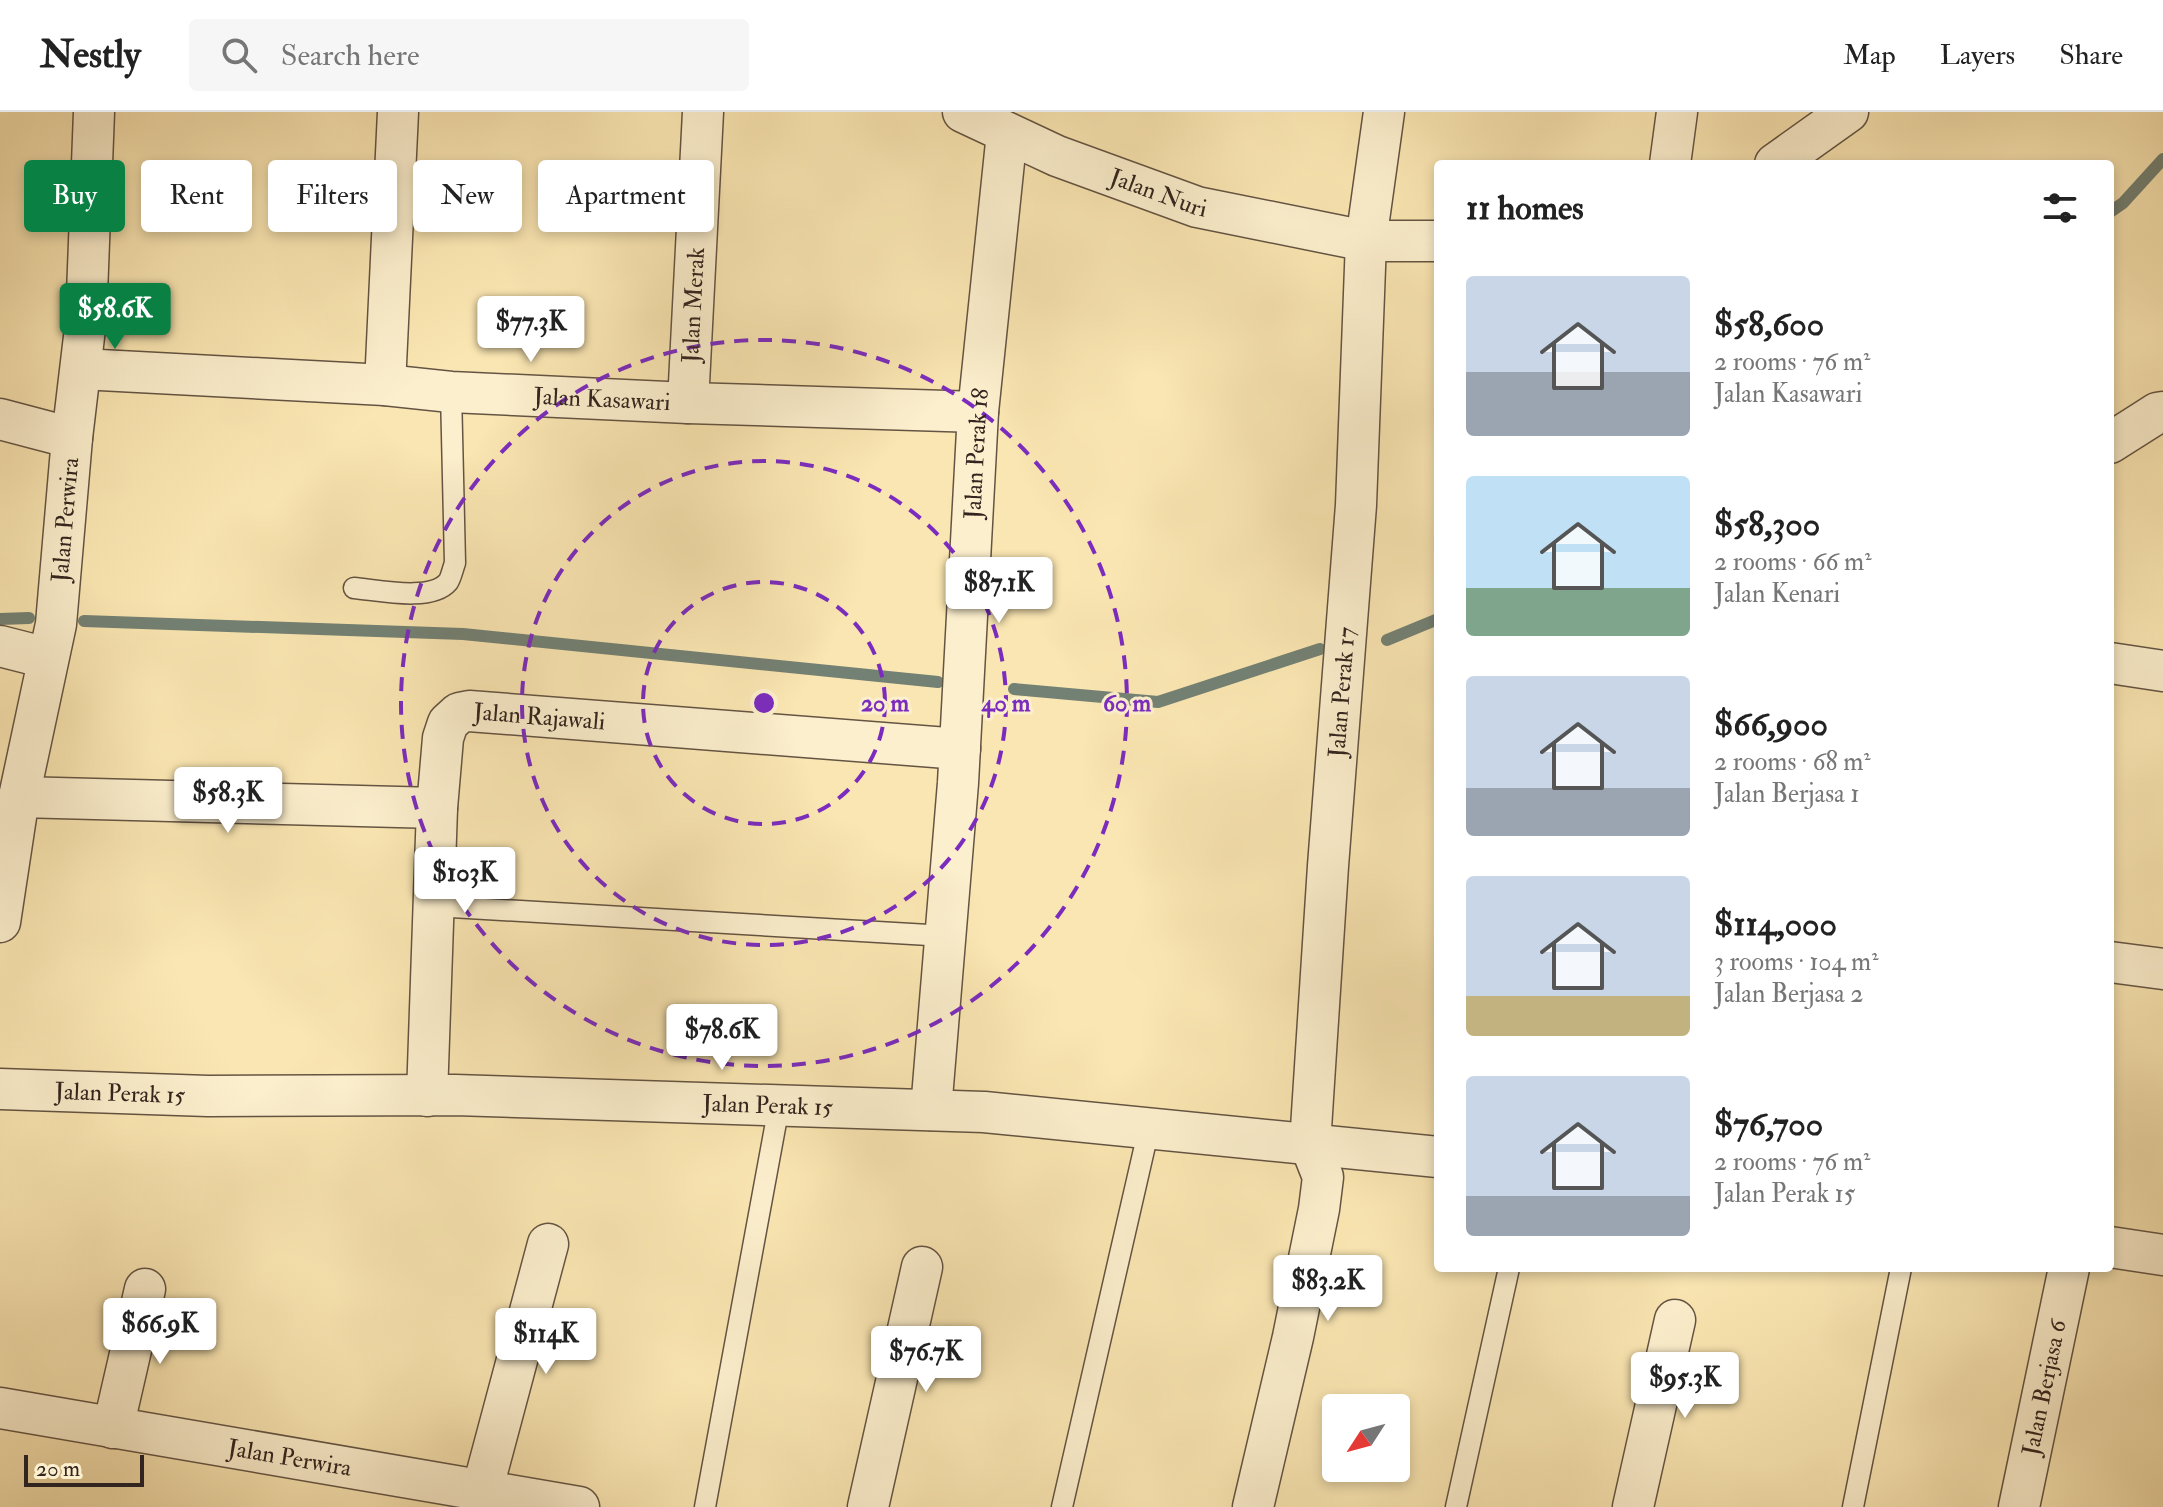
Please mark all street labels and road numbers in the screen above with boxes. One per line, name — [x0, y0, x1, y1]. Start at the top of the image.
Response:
street label: Jalan Nuri — [1105, 161, 1210, 225]
street label: Jalan Merak — [675, 246, 712, 365]
street label: Jalan Kasawari — [532, 381, 671, 418]
street label: Jalan Perak 18 — [957, 387, 996, 521]
street label: Jalan Perwira — [45, 455, 86, 584]
street label: Jalan Perak 17 — [1321, 626, 1363, 760]
street label: Jalan Rajawali — [471, 696, 606, 737]
street label: Jalan Perak 15 — [53, 1076, 186, 1111]
street label: Jalan Perak 15 — [701, 1088, 834, 1123]
street label: Jalan Berjasa 6 — [2015, 1315, 2074, 1459]
street label: Jalan Perwira — [225, 1432, 355, 1484]

